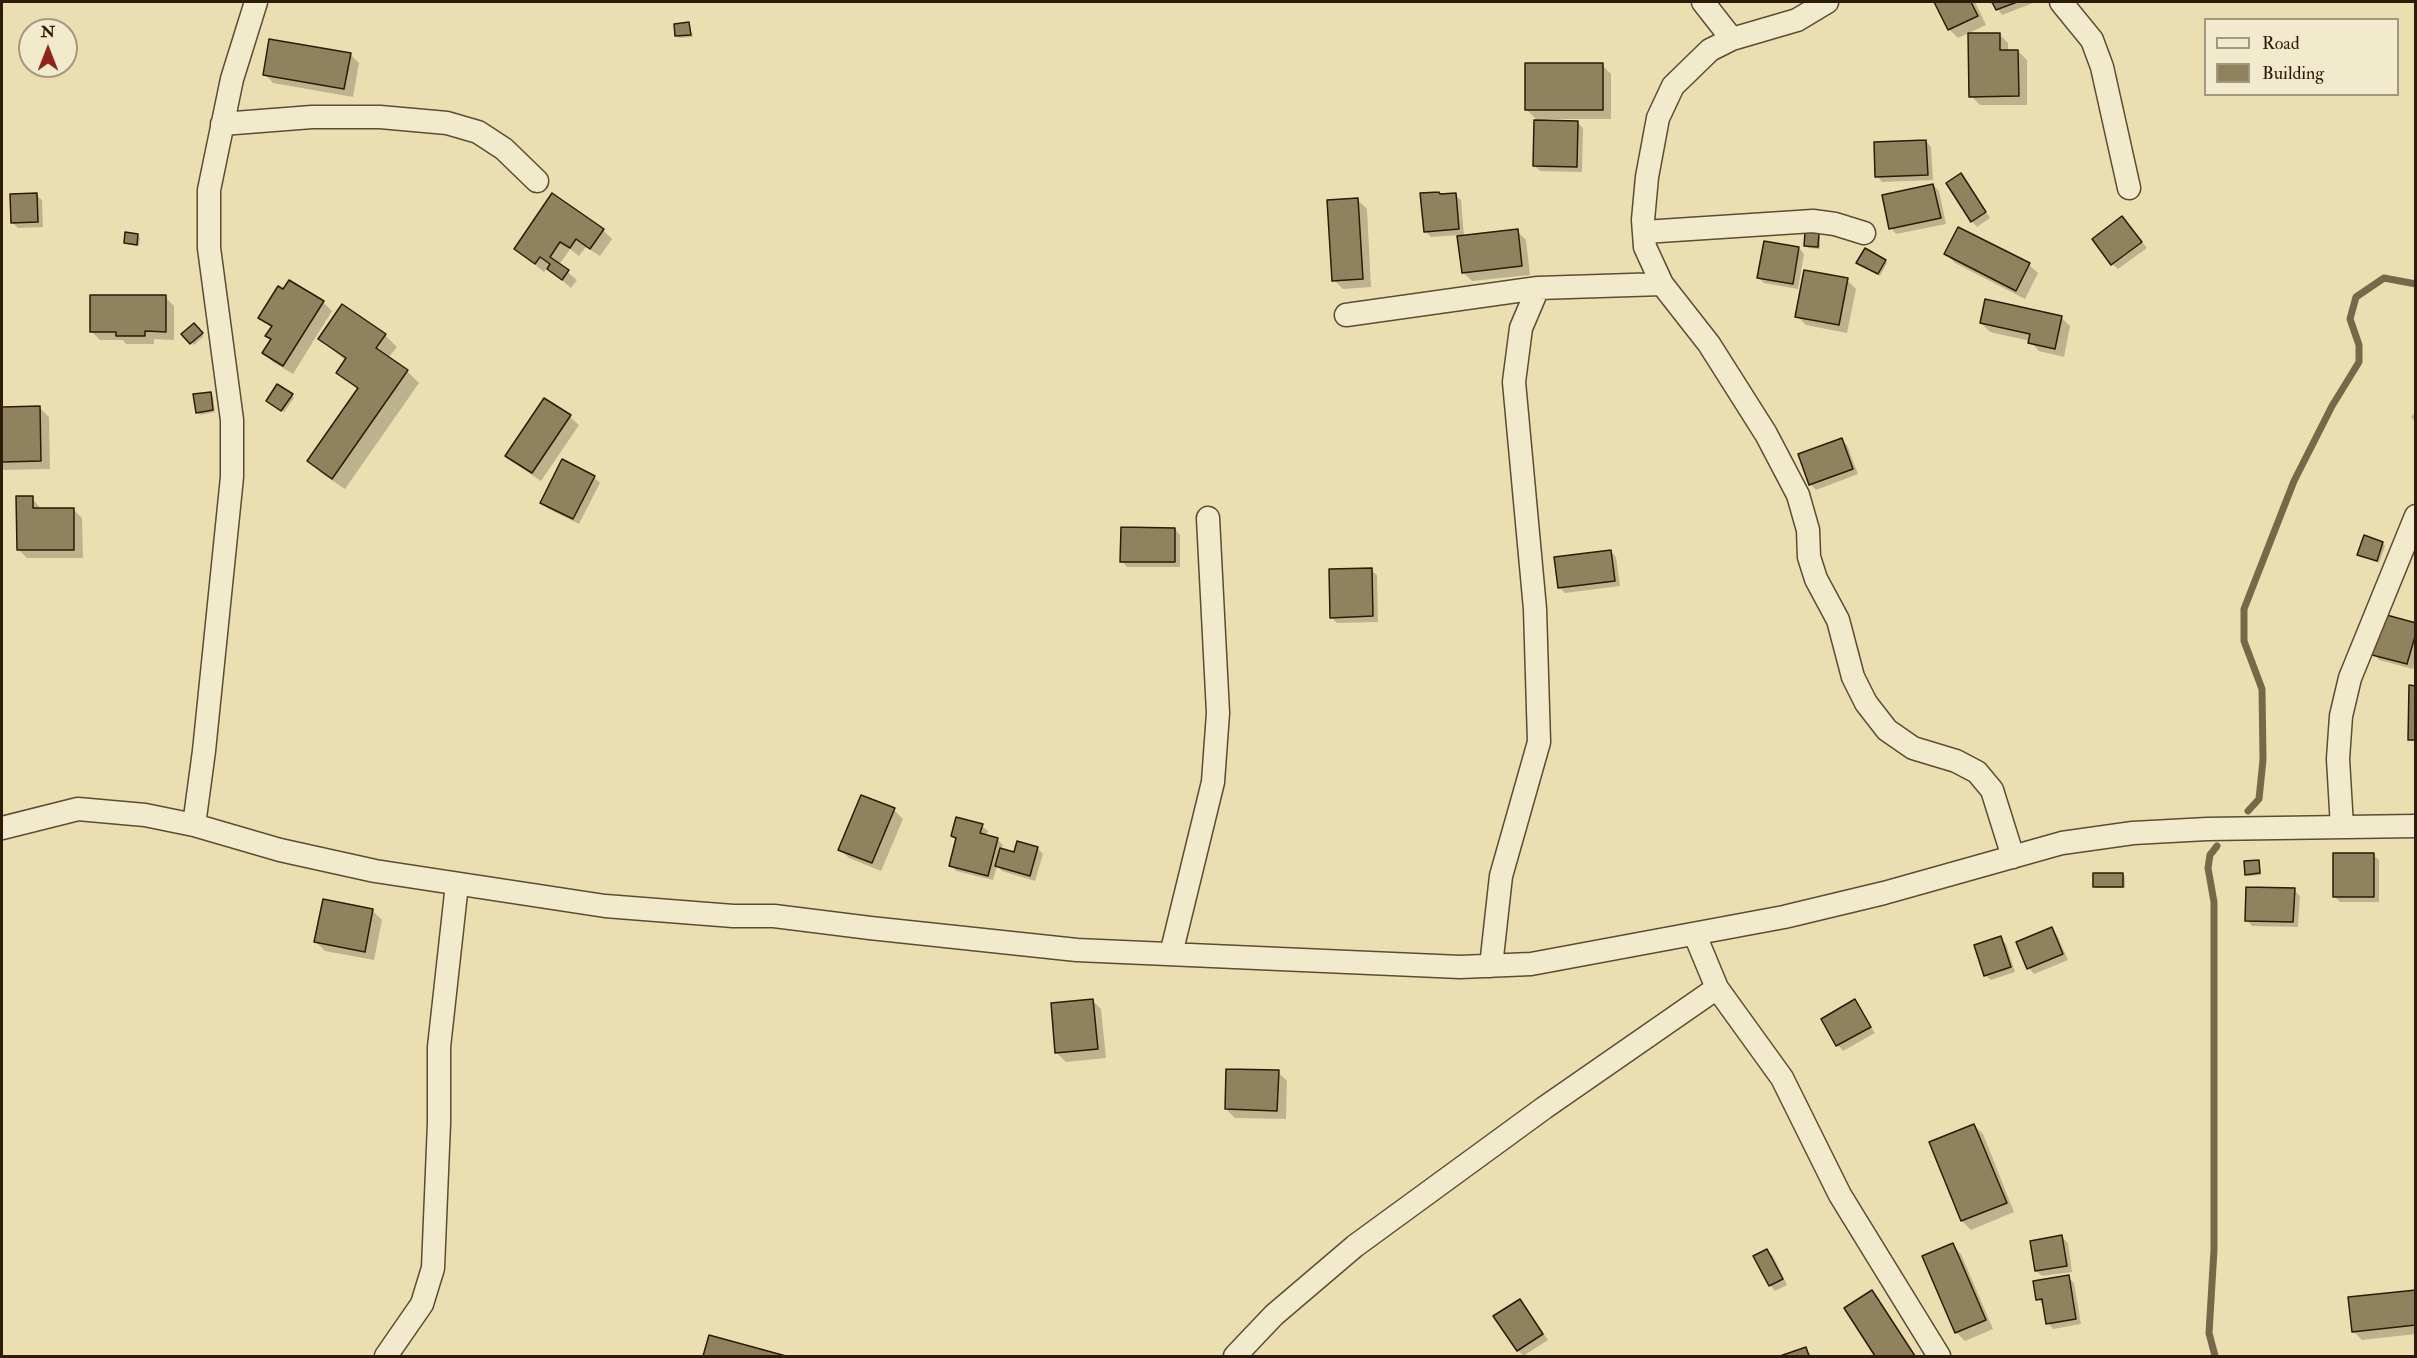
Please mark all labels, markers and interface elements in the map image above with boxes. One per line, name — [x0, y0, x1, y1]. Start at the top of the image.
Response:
north arrow — [18, 18, 78, 78]
legend — [2204, 18, 2399, 96]
text: N — [41, 22, 55, 42]
text: Road — [2262, 32, 2300, 55]
text: Building — [2262, 62, 2324, 85]

